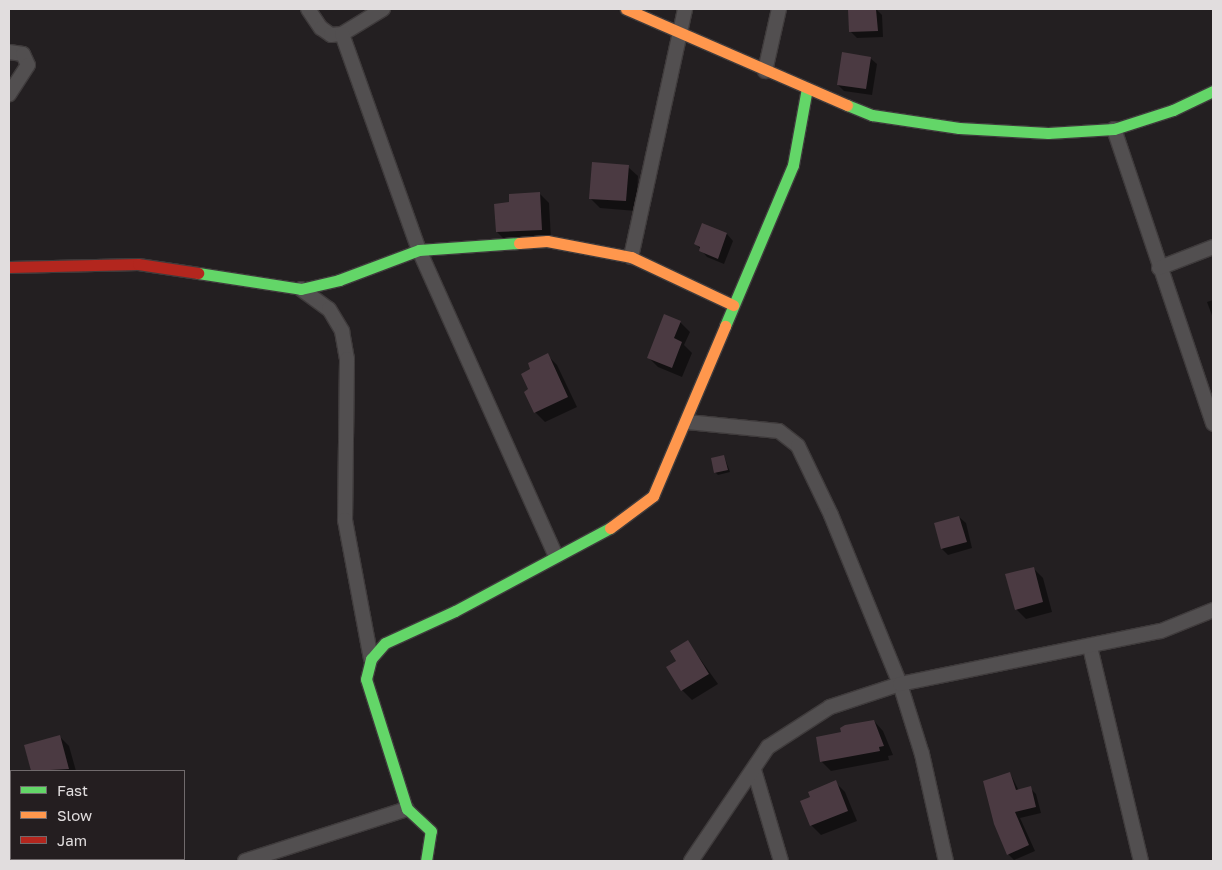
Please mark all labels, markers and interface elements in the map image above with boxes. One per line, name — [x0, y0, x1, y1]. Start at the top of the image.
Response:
legend — [10, 770, 185, 860]
text: Fast — [57, 781, 88, 799]
text: Slow — [57, 806, 92, 824]
text: Jam — [57, 831, 87, 849]

